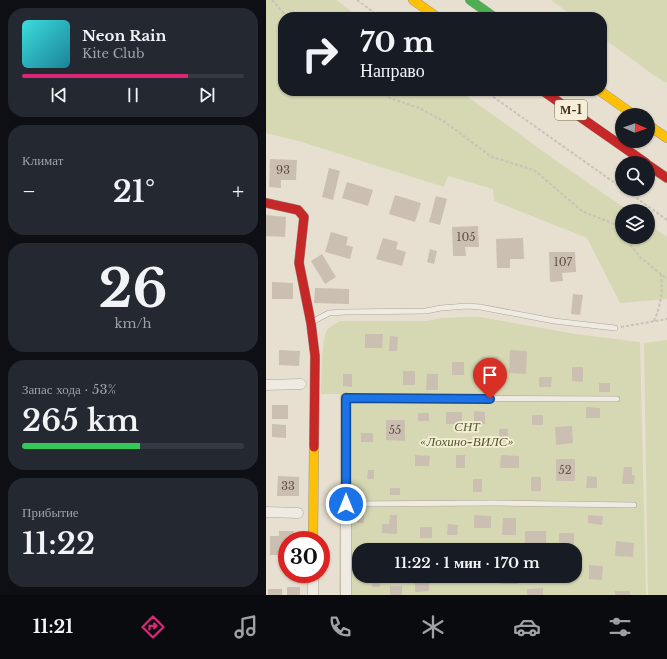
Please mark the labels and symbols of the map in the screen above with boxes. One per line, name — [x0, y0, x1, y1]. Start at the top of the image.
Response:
road number: М-1 — [555, 100, 587, 120]
north arrow — [615, 108, 655, 148]
house number: 93 — [276, 163, 290, 177]
house number: 105 — [456, 230, 476, 244]
house number: 107 — [554, 255, 573, 269]
pin — [473, 358, 507, 399]
park label: СНТ «Лохино-ВИЛС» — [420, 418, 514, 450]
house number: 55 — [389, 423, 401, 437]
house number: 52 — [558, 463, 572, 477]
house number: 33 — [281, 479, 295, 493]
position arrow — [325, 483, 367, 525]
speed limit sign: 30 — [278, 531, 330, 583]

